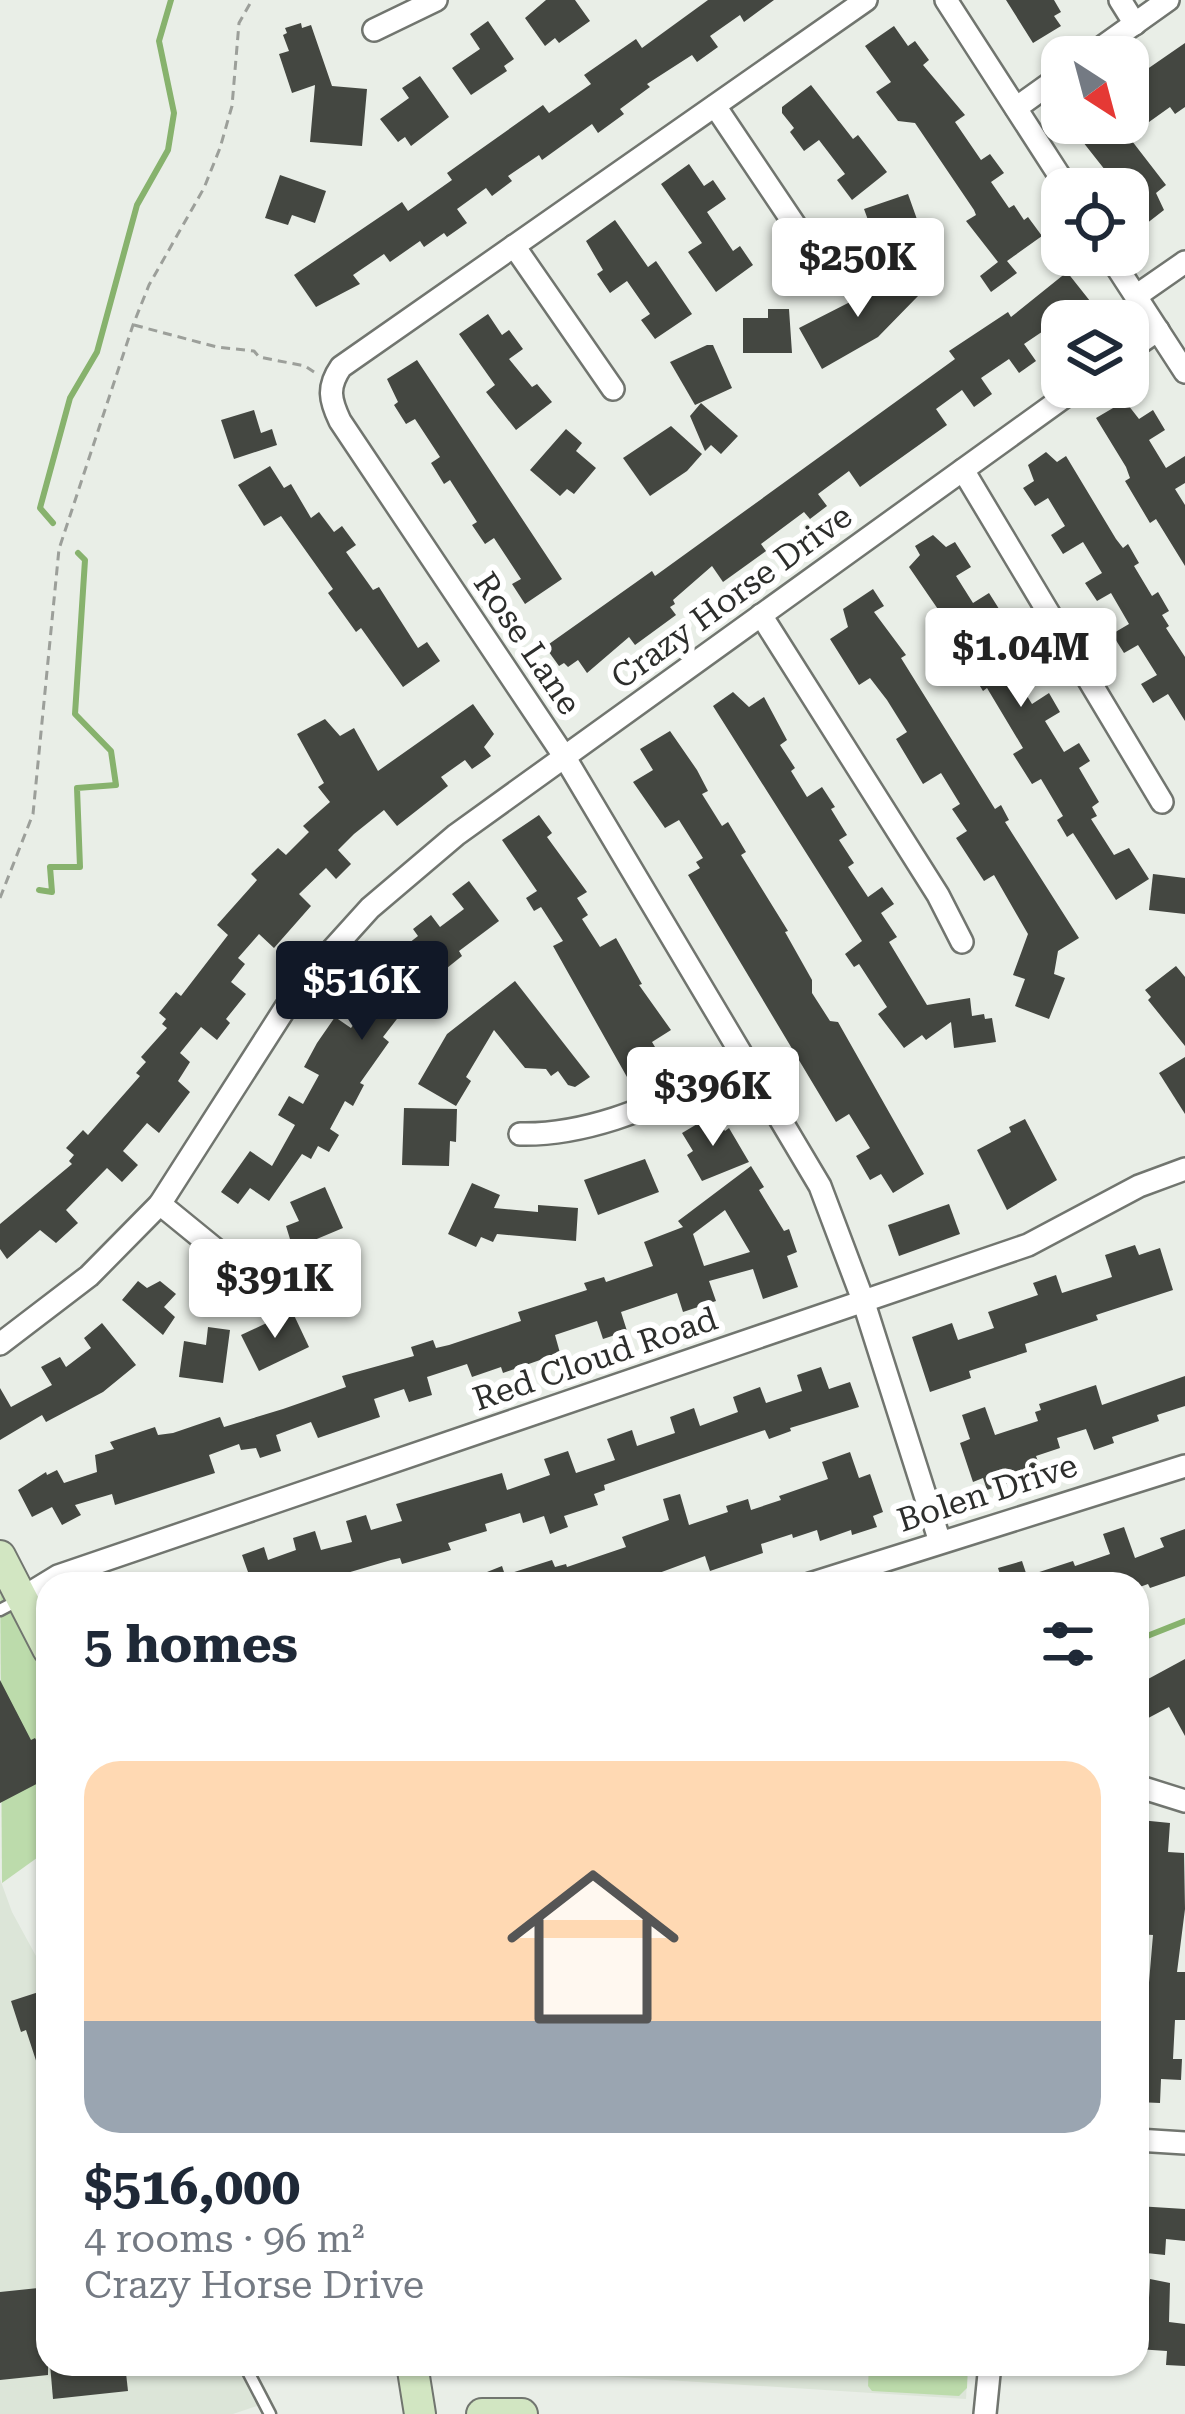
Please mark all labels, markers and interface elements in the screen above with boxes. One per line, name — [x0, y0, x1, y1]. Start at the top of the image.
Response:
north arrow — [1041, 36, 1149, 144]
map controls — [1041, 36, 1149, 408]
button: locate — [1041, 168, 1149, 276]
pin: $250K — [774, 218, 942, 320]
text: $250K — [799, 234, 917, 280]
button: layers — [1041, 300, 1149, 408]
street label: Crazy Horse Drive — [603, 496, 859, 697]
street label: Rose Lane — [466, 565, 589, 722]
pin: $1.04M — [923, 608, 1119, 710]
text: $1.04M — [952, 624, 1090, 670]
pin: $516K — [278, 941, 446, 1043]
text: $516K — [303, 957, 421, 1003]
pin: $396K — [629, 1047, 797, 1149]
text: $396K — [654, 1063, 772, 1109]
pin: $391K — [191, 1239, 359, 1341]
text: $391K — [216, 1255, 334, 1301]
street label: Red Cloud Road — [468, 1298, 722, 1419]
street label: Bolen Drive — [892, 1445, 1082, 1540]
icon: filters — [1035, 1611, 1101, 1677]
text: 5 homes — [84, 1615, 298, 1674]
icon: home — [485, 1839, 701, 2055]
text: $516,000 — [84, 2157, 300, 2216]
text: 4 rooms · 96 m² — [84, 2216, 365, 2262]
text: Crazy Horse Drive — [84, 2262, 424, 2308]

